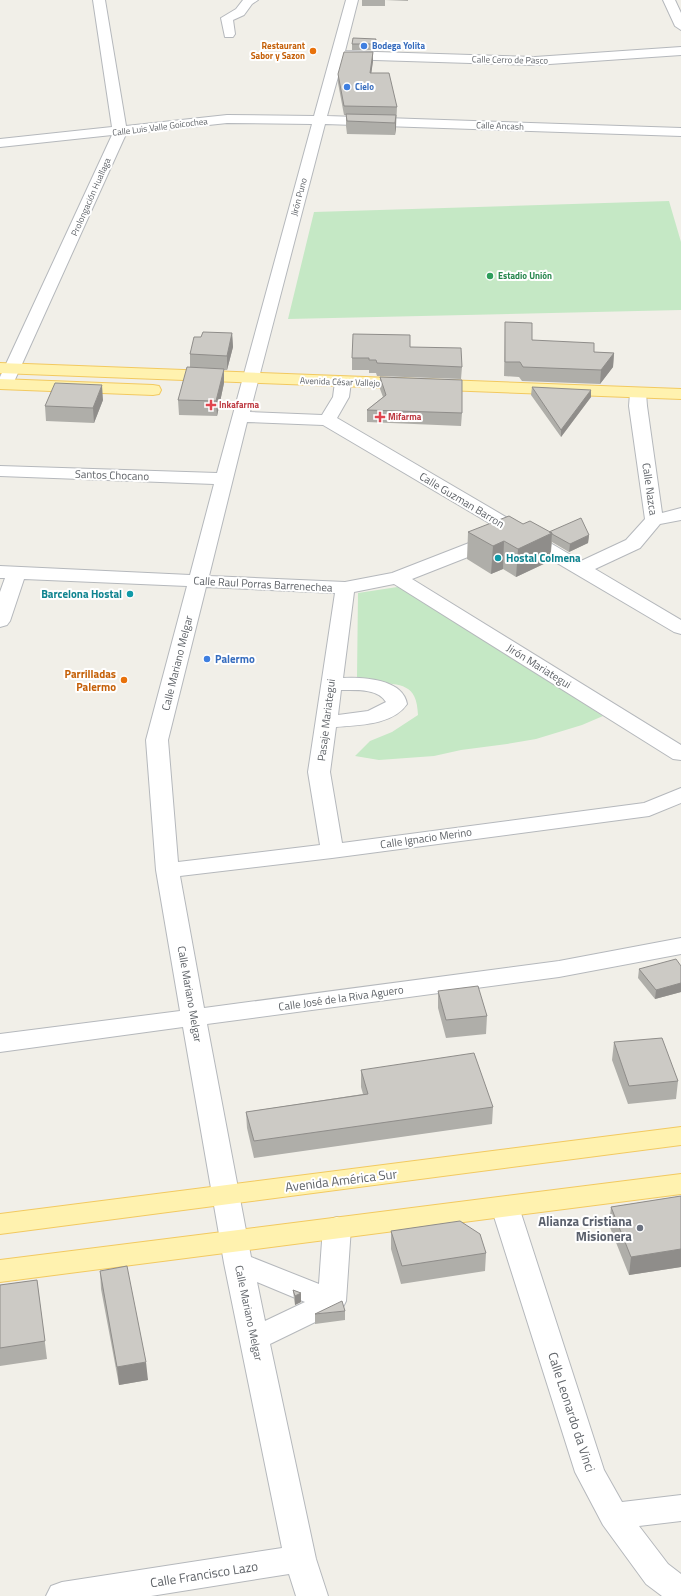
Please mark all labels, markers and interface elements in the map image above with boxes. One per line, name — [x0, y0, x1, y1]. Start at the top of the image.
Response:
place label: Restaurant Sabor y Sazon — [251, 39, 306, 62]
place label: Bodega Yolita — [372, 39, 425, 52]
marker: Bodega Yolita — [359, 41, 369, 51]
marker: Restaurant Sabor y Sazon — [308, 46, 318, 56]
street label: Calle Cerro de Pasco — [472, 52, 548, 67]
place label: Cielo — [355, 80, 374, 93]
marker: Cielo — [342, 82, 352, 92]
street label: Calle Luis Valle Goicochea — [111, 114, 209, 139]
street label: Calle Ancash — [476, 118, 524, 133]
street label: Prolongación Huallaga — [67, 155, 114, 238]
street label: Jirón Puno — [287, 176, 310, 217]
place label: Estadio Unión — [498, 269, 552, 282]
marker: Estadio Unión — [485, 271, 495, 281]
street label: Avenida César Vallejo — [300, 374, 381, 389]
place label: Inkafarma — [219, 398, 259, 411]
marker: Inkafarma — [206, 400, 216, 410]
place label: Mifarma — [388, 410, 422, 423]
marker: Mifarma — [375, 412, 385, 422]
street label: Calle Nazca — [638, 462, 662, 517]
street label: Santos Chocano — [75, 466, 150, 484]
street label: Calle Guzman Barron — [416, 468, 508, 532]
place label: Hostal Colmena — [506, 550, 581, 566]
marker: Hostal Colmena — [493, 553, 503, 563]
street label: Calle Raul Porras Barrenechea — [193, 572, 333, 596]
place label: Barcelona Hostal — [41, 586, 122, 602]
marker: Barcelona Hostal — [125, 589, 135, 599]
street label: Calle Mariano Melgar — [157, 614, 197, 712]
street label: Jirón Mariategui — [504, 640, 574, 692]
place label: Palermo — [215, 651, 255, 667]
marker: Palermo — [202, 654, 212, 664]
place label: Parrilladas Palermo — [65, 666, 116, 695]
marker: Parrilladas Palermo — [119, 675, 129, 685]
street label: Pasaje Mariategui — [313, 678, 339, 762]
street label: Calle Ignacio Merino — [379, 824, 473, 852]
street label: Calle Mariano Melgar — [174, 945, 206, 1044]
street label: Calle José de la Riva Aguero — [277, 981, 405, 1015]
street label: Avenida América Sur — [284, 1163, 398, 1197]
place label: Alianza Cristiana Misionera — [538, 1211, 632, 1246]
marker: Alianza Cristiana Misionera — [635, 1223, 645, 1233]
street label: Calle Mariano Melgar — [231, 1264, 267, 1362]
street label: Calle Leonardo da Vinci — [543, 1349, 601, 1475]
street label: Calle Francisco Lazo — [149, 1556, 259, 1592]

